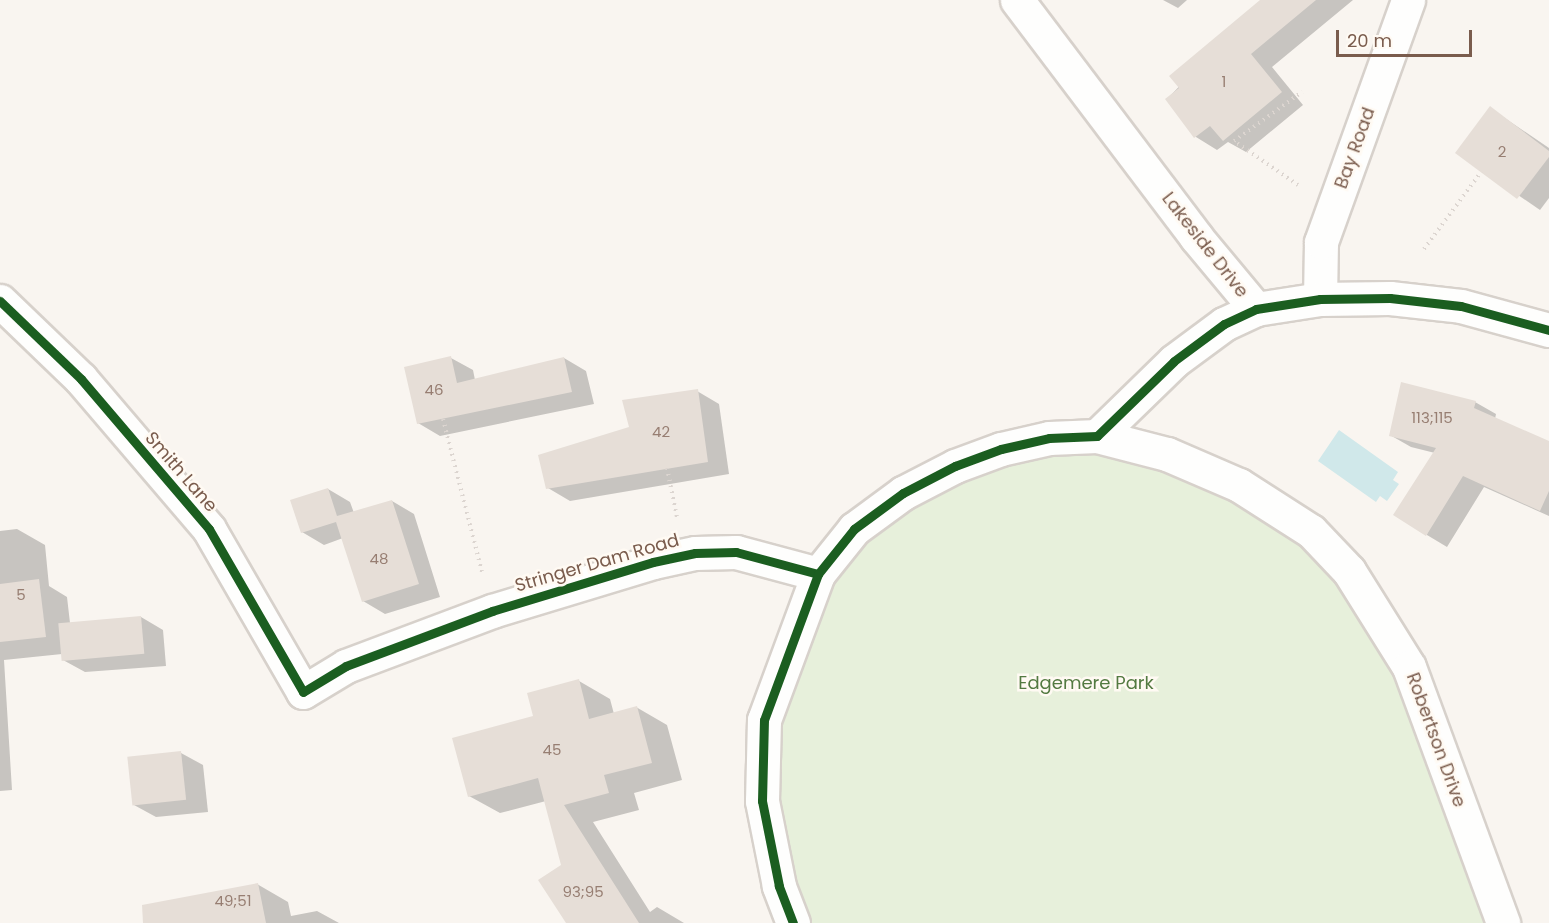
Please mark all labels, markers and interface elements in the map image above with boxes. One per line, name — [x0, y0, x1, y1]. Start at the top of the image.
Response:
scale bar — [1339, 18, 1476, 56]
text: 20 m — [1347, 28, 1392, 53]
house number: 1 — [1222, 73, 1226, 91]
street label: Bay Road — [1330, 104, 1380, 192]
house number: 2 — [1498, 143, 1506, 161]
street label: Lakeside Drive — [1157, 188, 1253, 302]
house number: 46 — [425, 381, 443, 399]
house number: 113;115 — [1411, 409, 1453, 427]
house number: 42 — [652, 423, 670, 441]
street label: Smith Lane — [140, 428, 222, 516]
street label: Stringer Dam Road — [512, 529, 682, 597]
house number: 48 — [370, 550, 388, 568]
house number: 5 — [16, 586, 26, 604]
street label: Robertson Drive — [1402, 670, 1470, 810]
park label: Edgemere Park — [1018, 672, 1154, 694]
house number: 45 — [543, 741, 561, 759]
house number: 93;95 — [562, 883, 604, 901]
house number: 49;51 — [214, 892, 252, 910]

